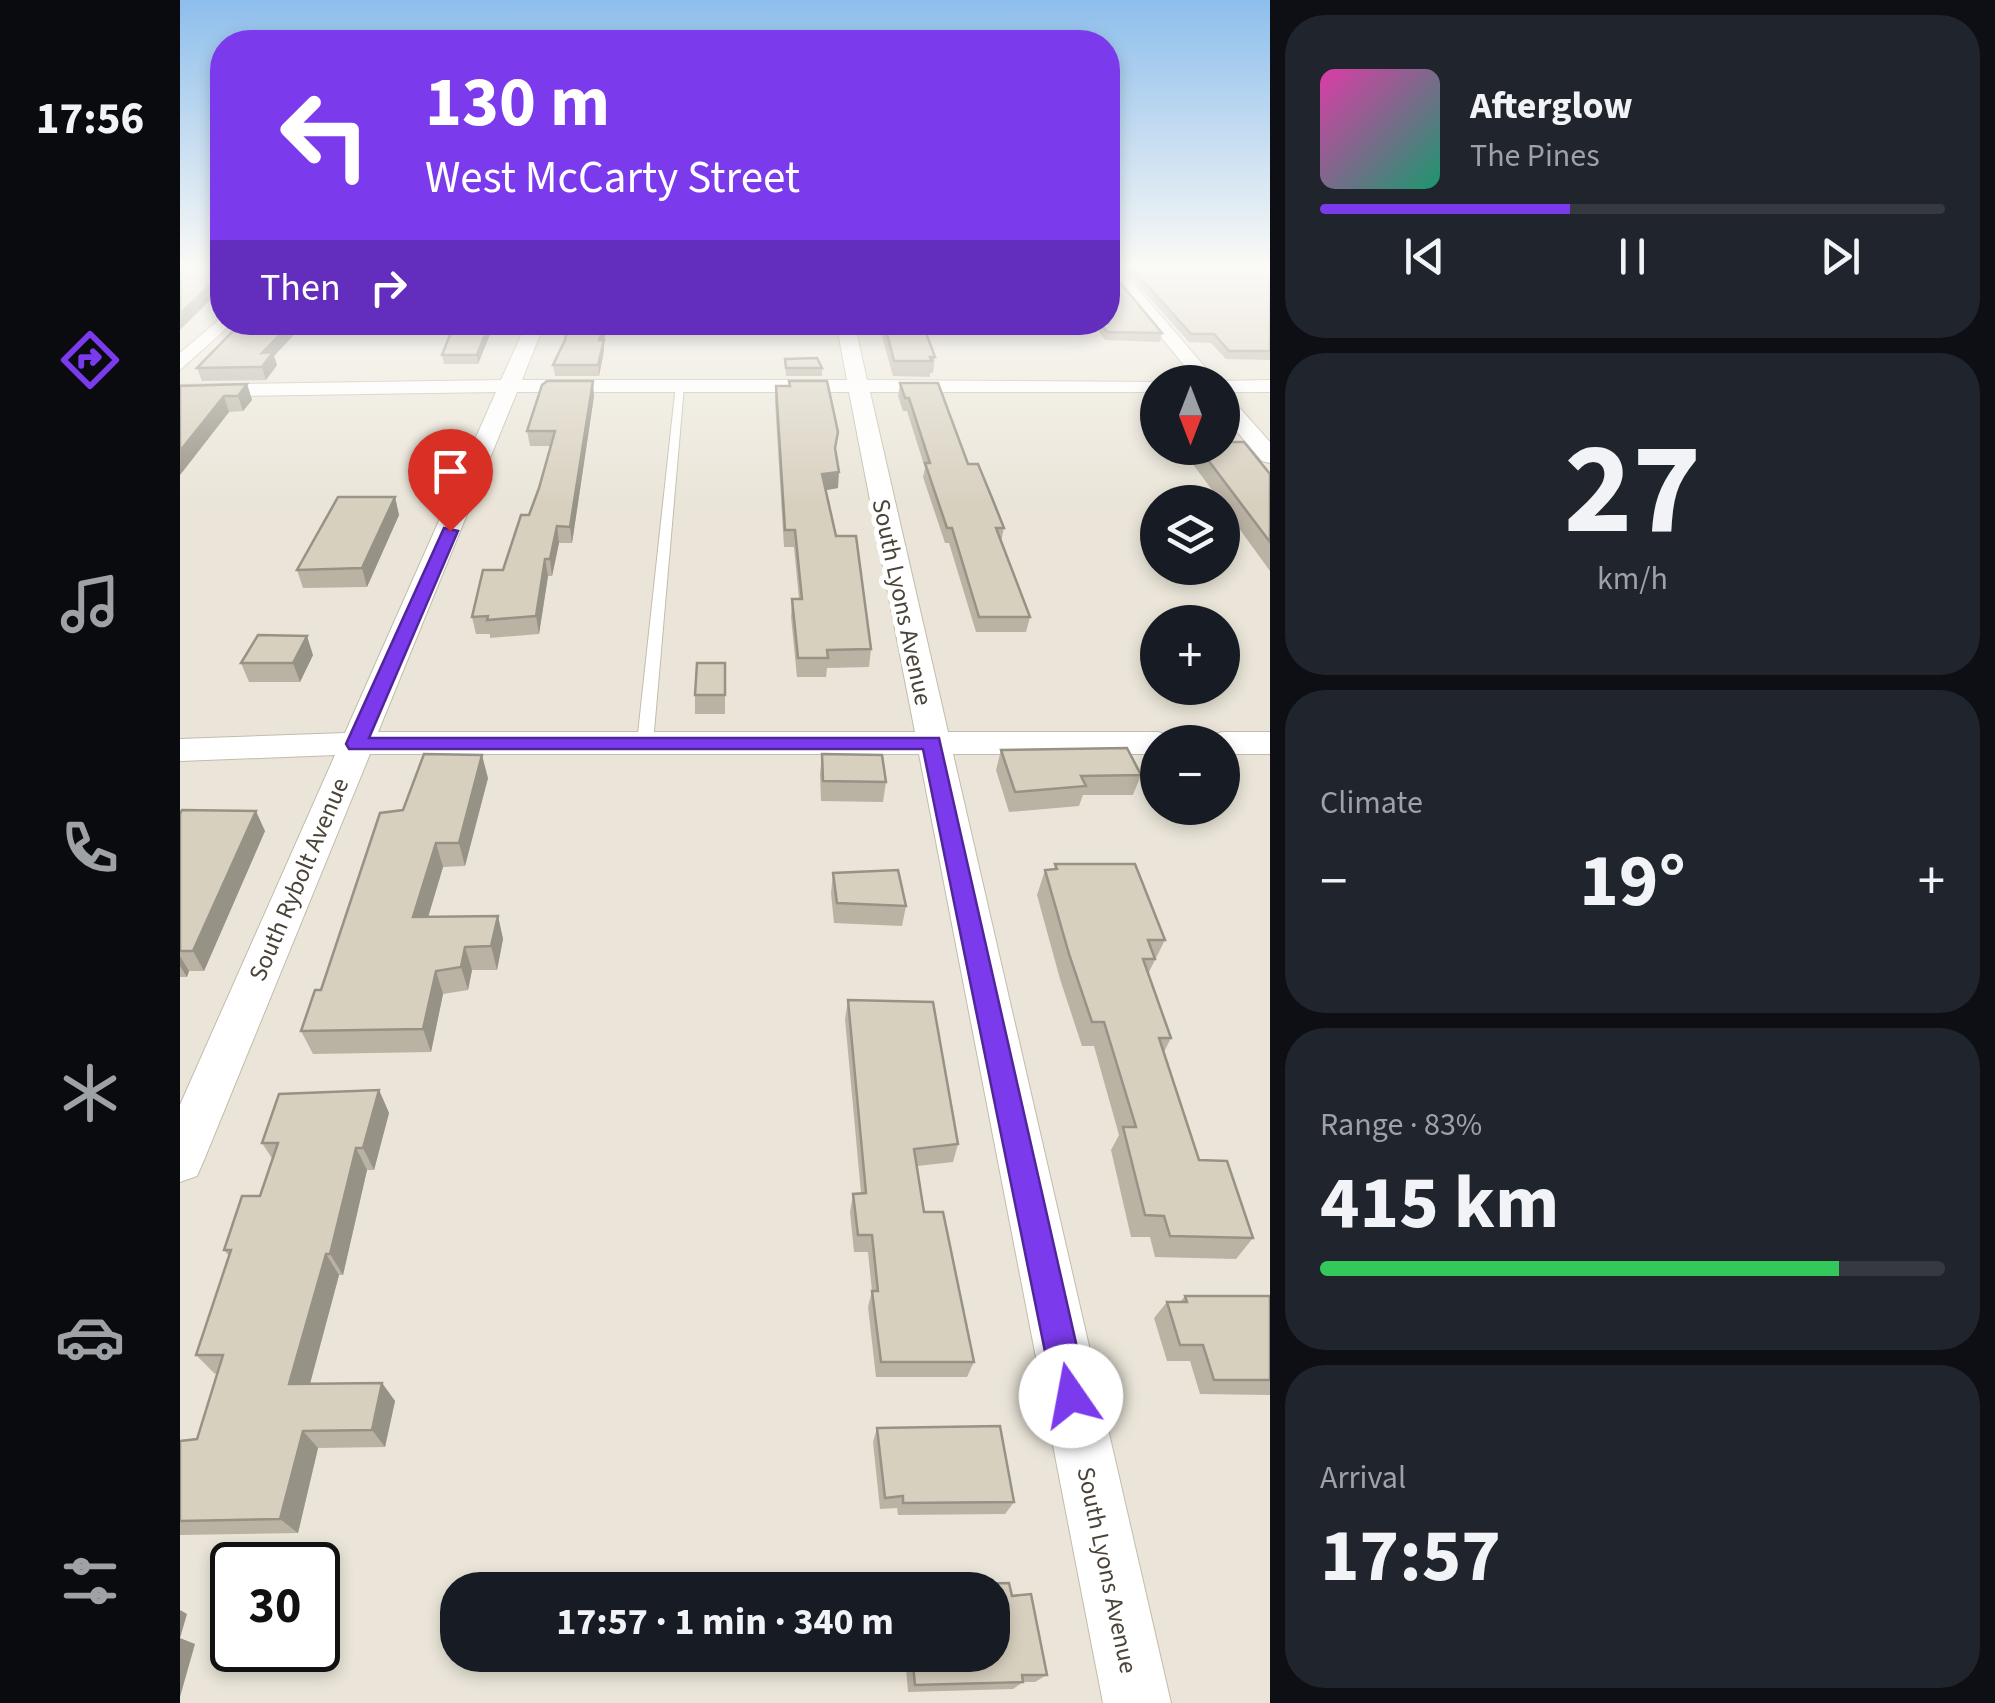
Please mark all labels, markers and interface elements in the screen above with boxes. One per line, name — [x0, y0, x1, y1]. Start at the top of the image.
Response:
text: 130 m — [425, 53, 610, 153]
icon: left — [260, 70, 390, 200]
text: Afterglow — [1470, 79, 1633, 133]
text: 17:56 — [36, 87, 144, 151]
text: The Pines — [1470, 133, 1600, 179]
text: West McCarty Street — [425, 146, 800, 210]
icon: previous — [1397, 229, 1452, 284]
icon: pause — [1605, 229, 1660, 284]
icon: next — [1813, 229, 1868, 284]
icon: right — [361, 260, 416, 315]
text: Then — [260, 261, 341, 315]
icon: directions — [55, 325, 125, 395]
north arrow — [1140, 365, 1240, 465]
map controls — [1140, 365, 1240, 825]
text: 27 — [1564, 398, 1701, 583]
pin — [408, 429, 493, 532]
icon: arrive — [423, 444, 478, 499]
button: layers — [1140, 485, 1240, 585]
street label: South Lyons Avenue — [863, 496, 941, 709]
text: km/h — [1597, 556, 1668, 602]
icon: music — [55, 569, 125, 639]
button: + — [1140, 605, 1240, 705]
button: − — [1140, 725, 1240, 825]
street label: South Rybolt Avenue — [240, 772, 358, 987]
text: Climate — [1320, 780, 1423, 826]
icon: phone — [55, 813, 125, 883]
text: 19° — [1579, 828, 1686, 935]
text: − — [1320, 843, 1347, 921]
text: + — [1918, 843, 1945, 921]
icon: climate — [55, 1058, 125, 1128]
text: Range · 83% — [1320, 1102, 1482, 1148]
text: 415 km — [1320, 1150, 1559, 1257]
icon: car — [55, 1302, 125, 1372]
position arrow — [1019, 1344, 1123, 1448]
text: Arrival — [1320, 1455, 1406, 1501]
street label: South Lyons Avenue — [1068, 1464, 1146, 1677]
text: 17:57 — [1320, 1503, 1501, 1610]
speed limit sign: 30 — [210, 1542, 340, 1672]
icon: filters — [55, 1546, 125, 1616]
text: 17:57 · 1 min · 340 m — [556, 1595, 894, 1649]

